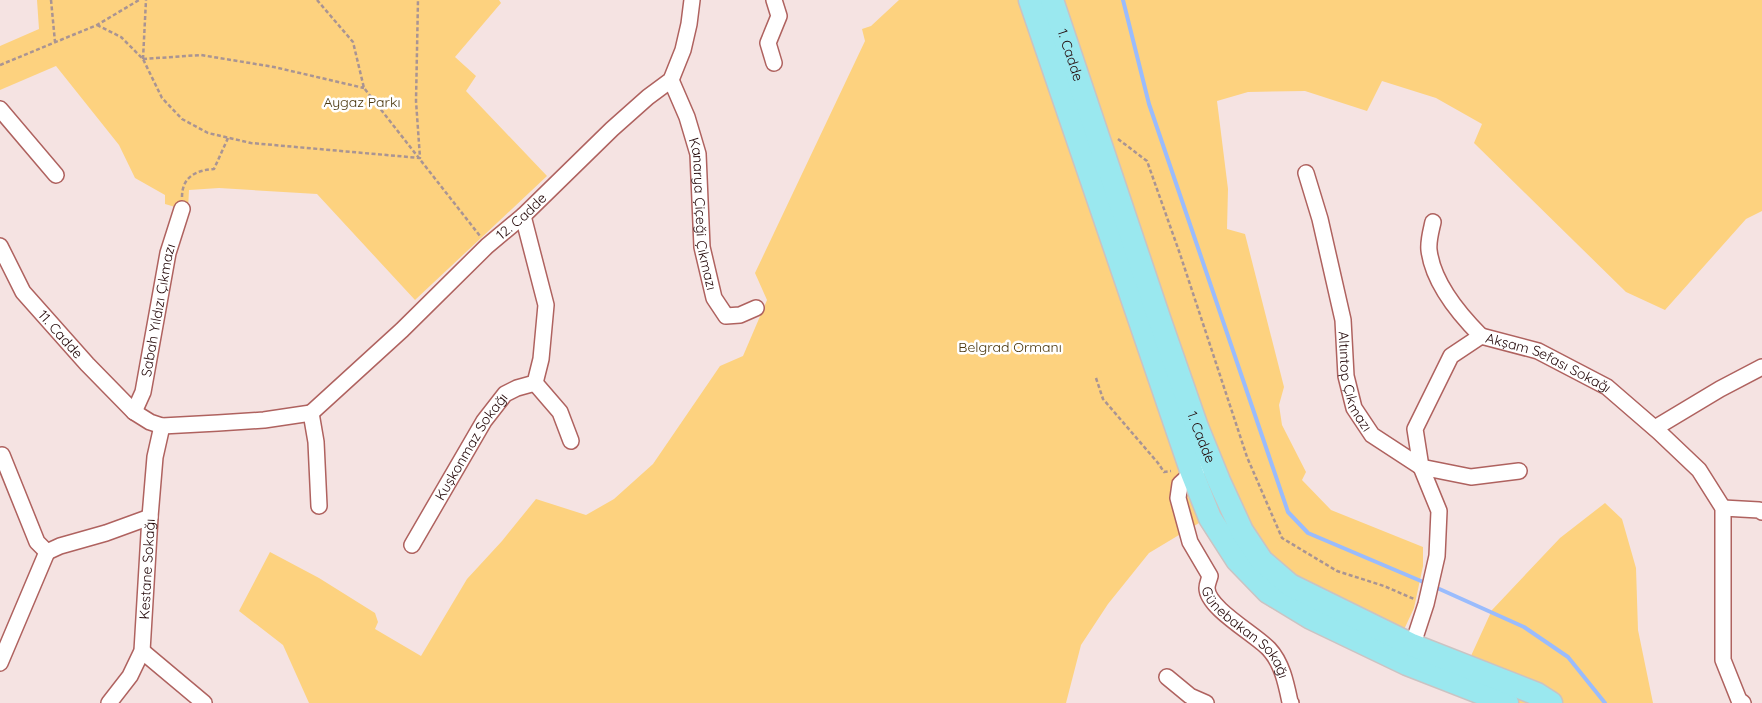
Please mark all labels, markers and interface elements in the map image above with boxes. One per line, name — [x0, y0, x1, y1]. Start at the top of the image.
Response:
street label: 1. Cadde — [1053, 26, 1088, 84]
park label: Aygaz Parkı — [324, 93, 400, 111]
street label: Kanarya Çiçeği Çıkmazı — [685, 135, 721, 292]
street label: 12. Cadde — [492, 189, 550, 244]
street label: Sabah Yıldızı Çıkmazı — [137, 242, 179, 378]
street label: 11. Cadde — [34, 306, 87, 362]
street label: Akşam Sefası Sokağı — [1484, 329, 1615, 396]
street label: Altıntop Çıkmazı — [1335, 331, 1376, 435]
park label: Belgrad Ormanı — [958, 338, 1062, 356]
street label: Kuşkonmaz Sokağı — [431, 389, 512, 503]
street label: 1. Cadde — [1183, 409, 1220, 466]
street label: Kestane Sokağı — [135, 518, 159, 620]
street label: Günebakan Sokağı — [1198, 585, 1293, 680]

